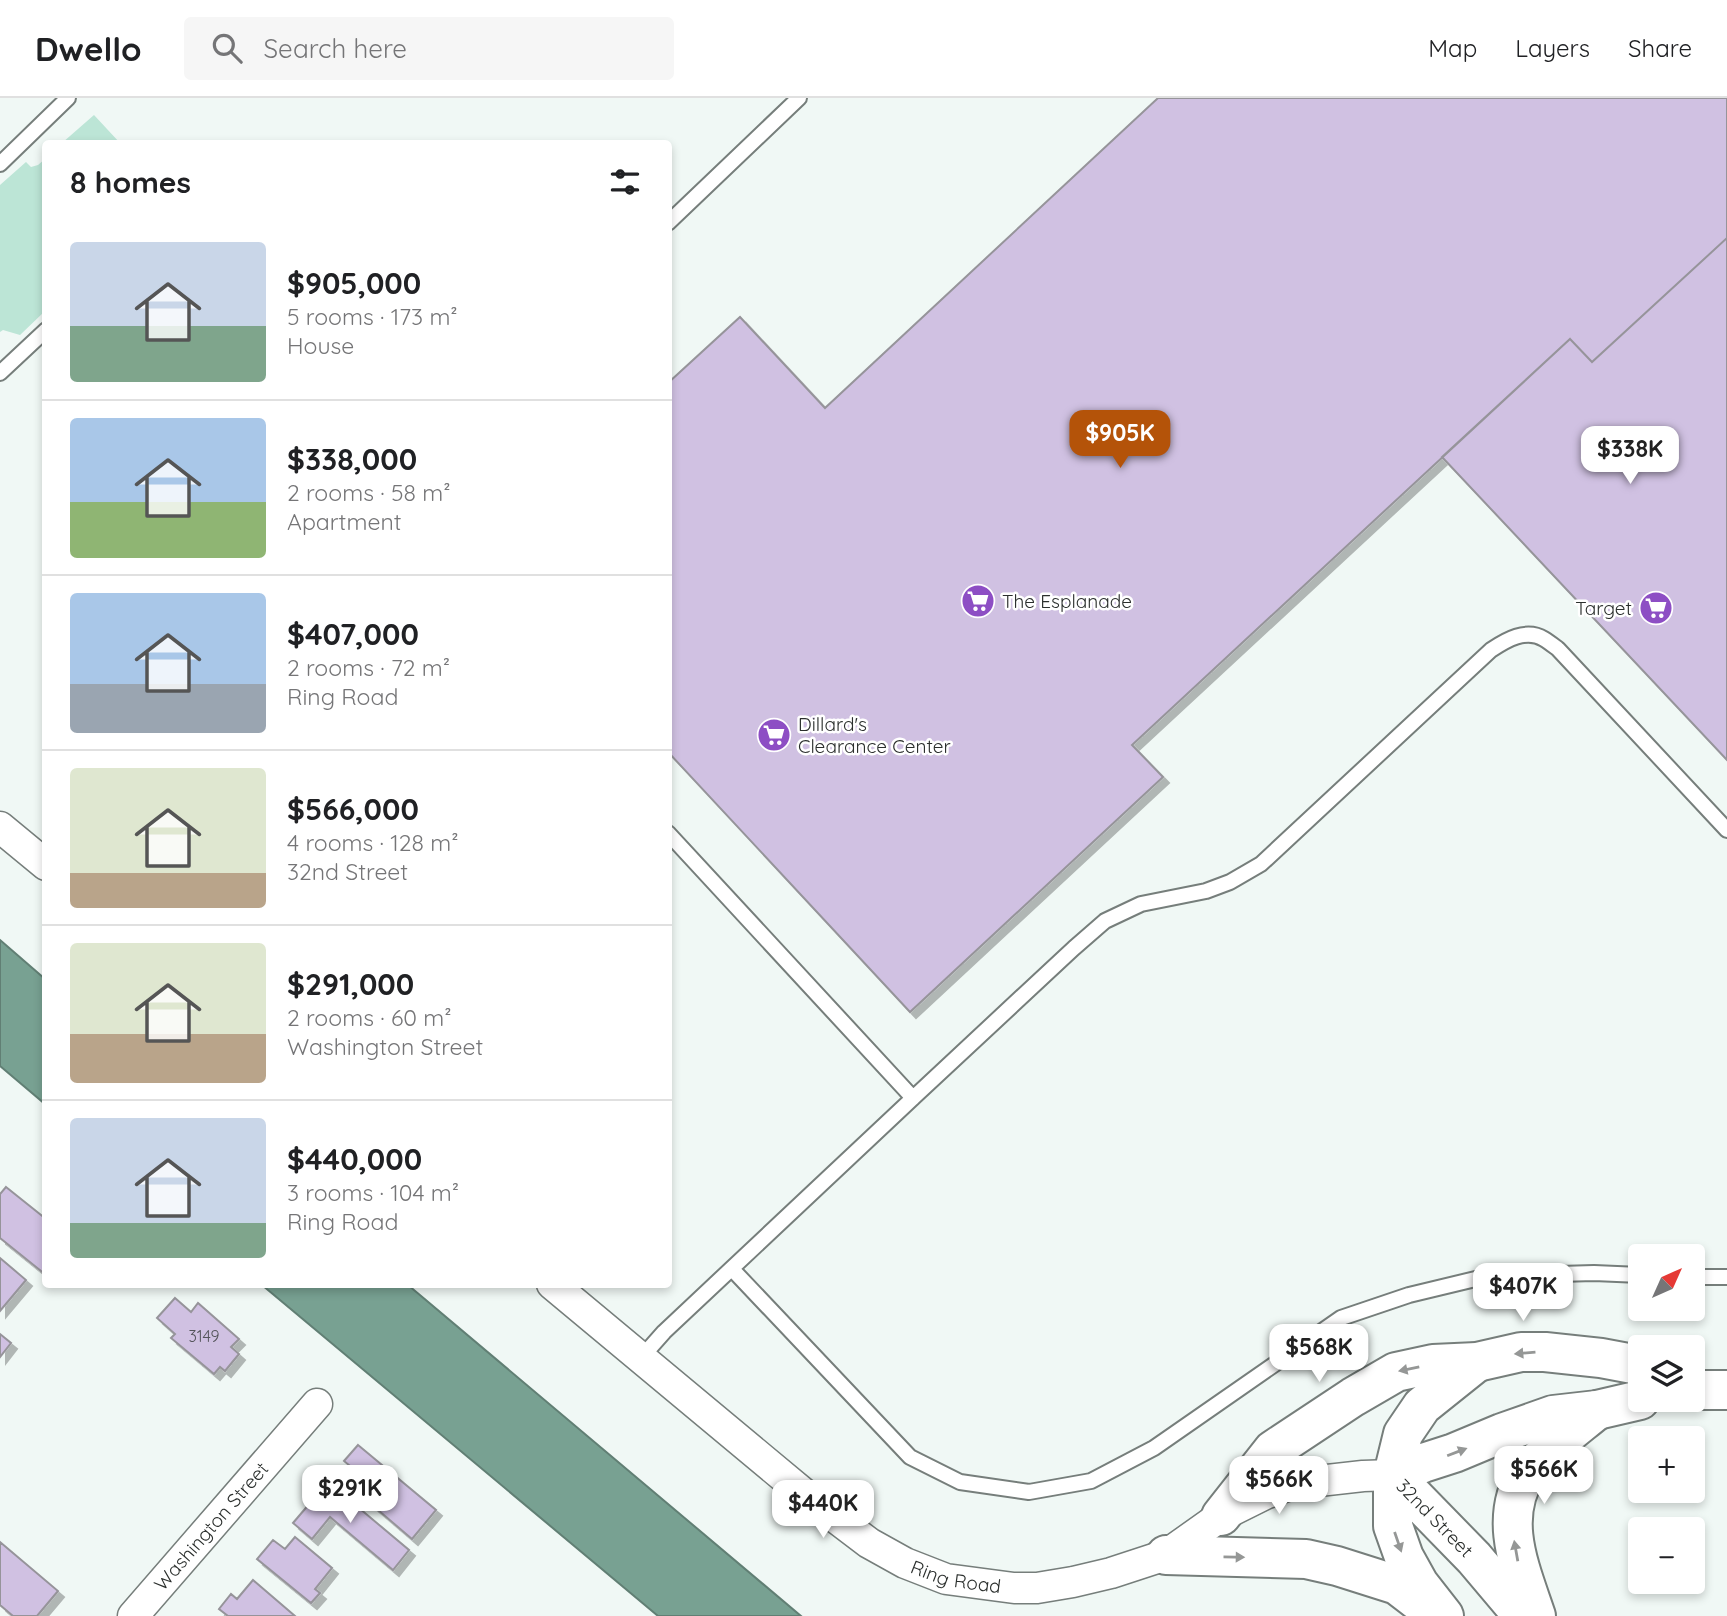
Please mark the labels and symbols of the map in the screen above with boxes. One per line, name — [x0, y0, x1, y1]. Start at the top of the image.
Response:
pin: $905K — [1071, 410, 1169, 470]
pin: $338K — [1581, 426, 1679, 486]
supermarket icon: The Esplanade — [959, 582, 997, 620]
place label: The Esplanade — [1002, 589, 1132, 613]
supermarket icon: Target — [1637, 589, 1675, 627]
place label: Target — [1575, 596, 1632, 620]
place label: Dillard's Clearance Center — [798, 712, 951, 758]
supermarket icon: Dillard's Clearance Center — [755, 716, 793, 754]
north arrow — [1628, 1244, 1704, 1321]
pin: $407K — [1474, 1264, 1572, 1323]
pin: $568K — [1270, 1324, 1368, 1384]
house number: 3149 — [188, 1326, 220, 1346]
one-way arrow — [1513, 1348, 1535, 1359]
one-way arrow — [1398, 1364, 1420, 1375]
one-way arrow — [1446, 1446, 1467, 1457]
pin: $566K — [1495, 1446, 1593, 1506]
pin: $566K — [1230, 1456, 1328, 1516]
street label: Washington Street — [149, 1457, 273, 1595]
pin: $291K — [301, 1466, 399, 1525]
street label: 32nd Street — [1391, 1474, 1478, 1562]
pin: $440K — [774, 1480, 872, 1540]
one-way arrow — [1393, 1532, 1404, 1553]
one-way arrow — [1510, 1540, 1521, 1562]
one-way arrow — [1223, 1551, 1245, 1562]
street label: Ring Road — [908, 1555, 1002, 1598]

